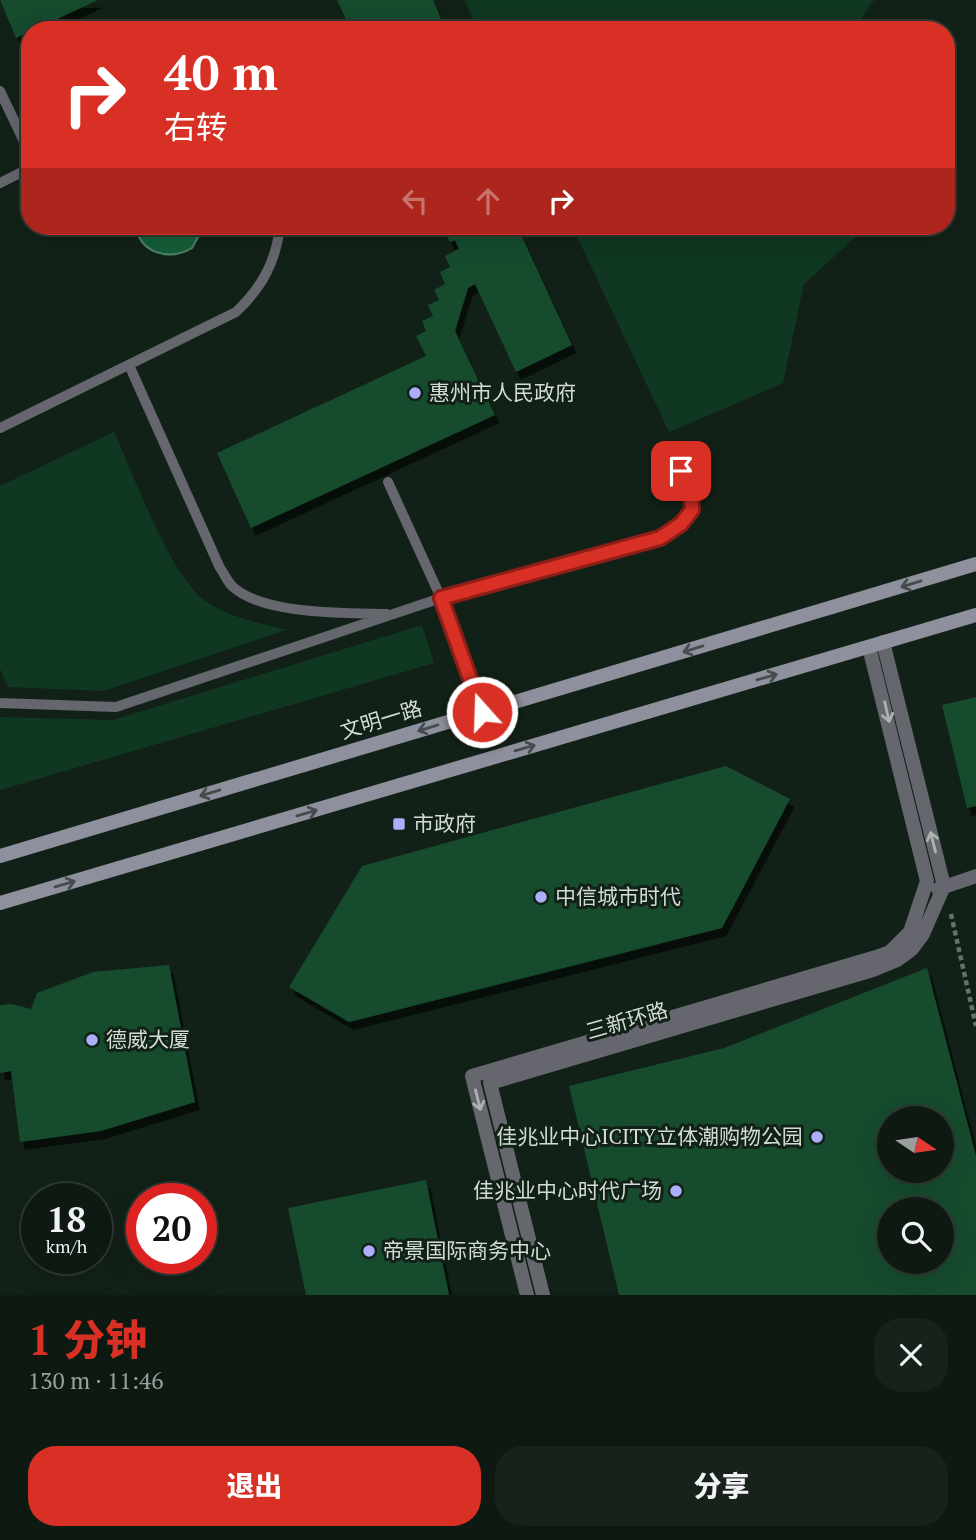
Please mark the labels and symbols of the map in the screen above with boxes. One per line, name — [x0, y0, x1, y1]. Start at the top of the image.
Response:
place label: 惠州市人民政府 — [429, 378, 576, 406]
marker: 惠州市人民政府 — [407, 385, 423, 401]
pin — [651, 441, 711, 501]
one-way arrow — [900, 578, 922, 591]
one-way arrow — [682, 643, 704, 656]
one-way arrow — [756, 669, 778, 682]
position arrow — [445, 675, 519, 749]
street label: 文明一路 — [336, 693, 425, 745]
one-way arrow — [881, 700, 894, 723]
one-way arrow — [417, 722, 439, 735]
one-way arrow — [514, 741, 536, 754]
one-way arrow — [199, 788, 221, 801]
one-way arrow — [296, 805, 318, 818]
place label: 市政府 — [413, 809, 476, 837]
marker: 市政府 — [391, 816, 407, 832]
one-way arrow — [926, 831, 939, 853]
one-way arrow — [54, 877, 76, 890]
place label: 中信城市时代 — [555, 882, 681, 910]
marker: 中信城市时代 — [533, 889, 549, 905]
street label: 三新环路 — [582, 995, 671, 1045]
place label: 德威大厦 — [106, 1025, 190, 1053]
marker: 德威大厦 — [84, 1032, 100, 1048]
one-way arrow — [472, 1088, 485, 1111]
north arrow — [877, 1106, 954, 1183]
place label: 佳兆业中心ICITY立体潮购物公园 — [496, 1122, 803, 1150]
marker: 佳兆业中心ICITY立体潮购物公园 — [809, 1129, 825, 1145]
place label: 佳兆业中心时代广场 — [473, 1176, 662, 1204]
speed limit sign: 20 — [126, 1183, 217, 1274]
marker: 佳兆业中心时代广场 — [668, 1183, 684, 1199]
place label: 帝景国际商务中心 — [383, 1236, 551, 1264]
marker: 帝景国际商务中心 — [361, 1243, 377, 1259]

